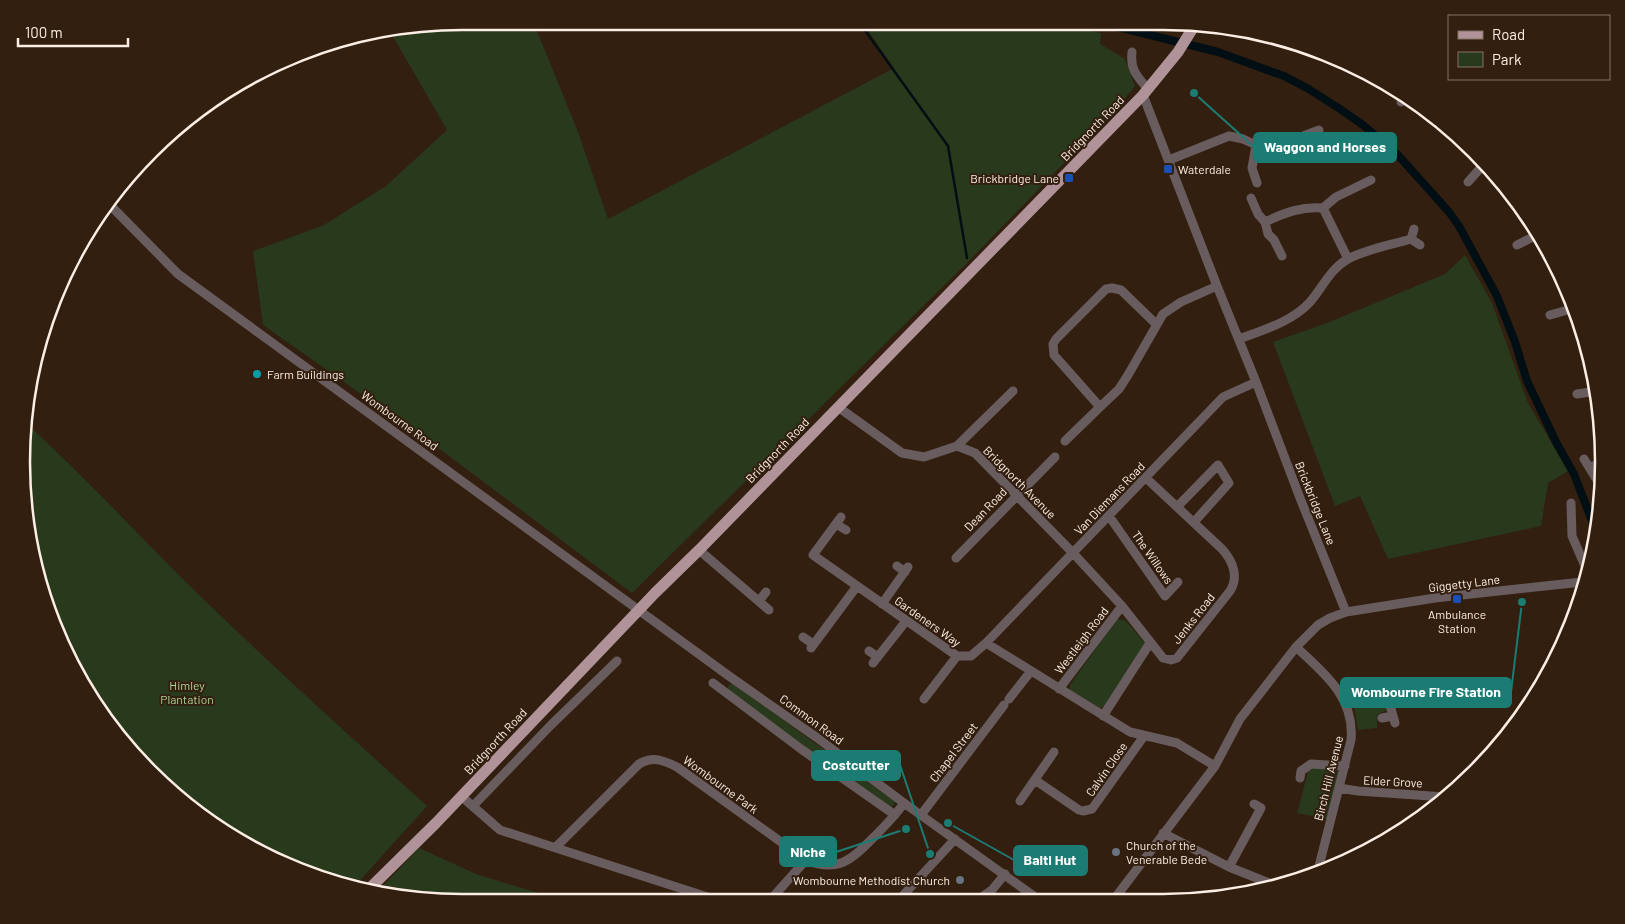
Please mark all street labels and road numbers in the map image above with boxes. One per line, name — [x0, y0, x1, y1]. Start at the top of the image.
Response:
street label: Bridgnorth Road — [1057, 93, 1127, 163]
street label: Wombourne Road — [359, 387, 441, 453]
street label: Bridgnorth Road — [742, 415, 812, 485]
street label: Bridgnorth Avenue — [981, 443, 1059, 521]
street label: Van Diemans Road — [1071, 459, 1147, 537]
street label: Brickbridge Lane — [1293, 459, 1339, 547]
street label: Dean Road — [961, 484, 1009, 534]
street label: The Willows — [1130, 528, 1176, 586]
street label: Giggetty Lane — [1427, 572, 1501, 594]
street label: Jenks Road — [1169, 590, 1217, 646]
street label: Gardeners Way — [892, 593, 964, 649]
street label: Westleigh Road — [1051, 604, 1111, 676]
street label: Common Road — [777, 691, 847, 747]
street label: Bridgnorth Road — [461, 705, 529, 777]
street label: Chapel Street — [926, 720, 980, 784]
street label: Birch Hill Avenue — [1311, 734, 1345, 822]
street label: Calvin Close — [1082, 739, 1130, 799]
street label: Wombourne Park — [681, 752, 761, 816]
street label: Elder Grove — [1363, 772, 1423, 790]

